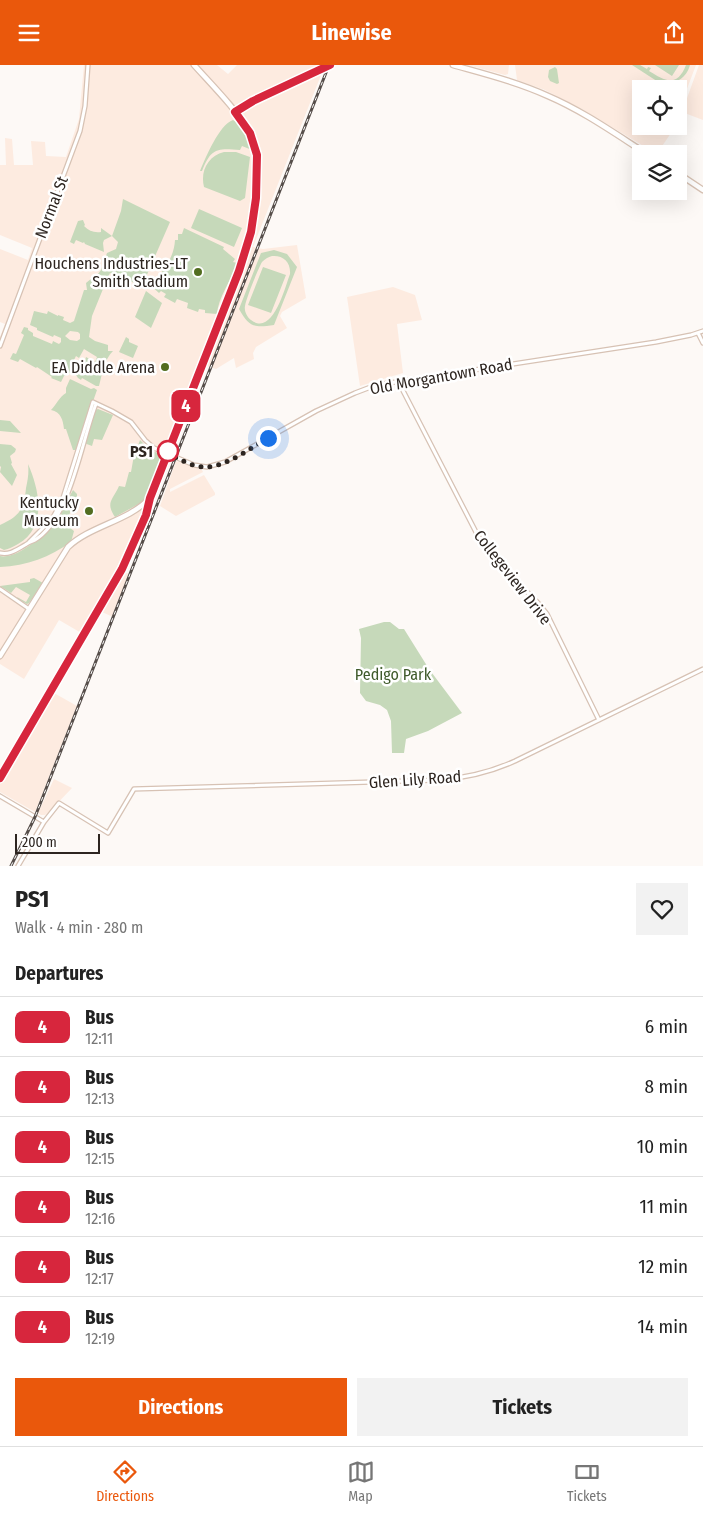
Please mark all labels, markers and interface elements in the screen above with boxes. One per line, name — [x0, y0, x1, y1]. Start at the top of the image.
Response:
icon: menu — [15, 19, 43, 47]
text: Linewise — [311, 19, 392, 46]
icon: share — [660, 19, 688, 47]
map controls — [632, 80, 687, 200]
button: locate — [632, 80, 687, 135]
button: layers — [632, 145, 687, 200]
street label: Normal St — [31, 173, 72, 241]
place label: Houchens Industries-LT Smith Stadium — [34, 254, 189, 291]
marker: Houchens Industries-LT Smith Stadium — [192, 266, 204, 278]
street label: Old Morgantown Road — [368, 355, 514, 398]
place label: EA Diddle Arena — [51, 358, 155, 377]
marker: EA Diddle Arena — [159, 361, 171, 373]
line badge: 4 — [170, 390, 202, 422]
text: 4 — [181, 395, 191, 417]
your location — [256, 426, 281, 451]
marker: PS1 — [157, 440, 179, 462]
place label: PS1 — [130, 442, 153, 461]
place label: Kentucky Museum — [19, 493, 80, 530]
marker: Kentucky Museum — [83, 505, 95, 517]
street label: Collegeview Drive — [470, 526, 555, 628]
park label: Pedigo Park — [355, 665, 432, 684]
street label: Glen Lily Road — [368, 767, 462, 792]
scale bar — [15, 831, 100, 854]
text: 200 m — [22, 834, 57, 851]
button: heart — [636, 883, 688, 935]
text: PS1 — [15, 885, 49, 913]
text: Walk · 4 min · 280 m — [15, 918, 143, 937]
text: Departures — [15, 962, 103, 985]
text: Bus — [85, 1006, 114, 1029]
text: 6 min — [645, 1015, 688, 1038]
text: 4 — [38, 1016, 47, 1038]
text: 12:11 — [85, 1029, 113, 1048]
text: Bus — [85, 1066, 114, 1089]
text: 8 min — [645, 1075, 688, 1098]
text: 4 — [38, 1076, 47, 1098]
text: 12:13 — [85, 1089, 115, 1108]
text: Bus — [85, 1126, 114, 1149]
text: 10 min — [637, 1135, 688, 1158]
text: 4 — [38, 1136, 47, 1158]
text: 12:15 — [85, 1149, 115, 1168]
text: Bus — [85, 1186, 114, 1209]
text: 11 min — [640, 1195, 688, 1218]
text: 4 — [38, 1196, 47, 1218]
text: 12:16 — [85, 1209, 115, 1228]
text: Bus — [85, 1246, 114, 1269]
text: 12 min — [638, 1255, 688, 1278]
text: 4 — [38, 1256, 47, 1278]
text: 12:17 — [85, 1269, 114, 1288]
text: Bus — [85, 1306, 114, 1329]
text: 14 min — [638, 1315, 688, 1338]
text: 4 — [38, 1316, 47, 1338]
text: 12:19 — [85, 1329, 115, 1348]
button: Directions — [15, 1378, 347, 1436]
button: Tickets — [357, 1378, 688, 1436]
tab: Directions — [96, 1458, 154, 1505]
tab: Map — [347, 1458, 375, 1505]
tab: Tickets — [567, 1458, 607, 1505]

